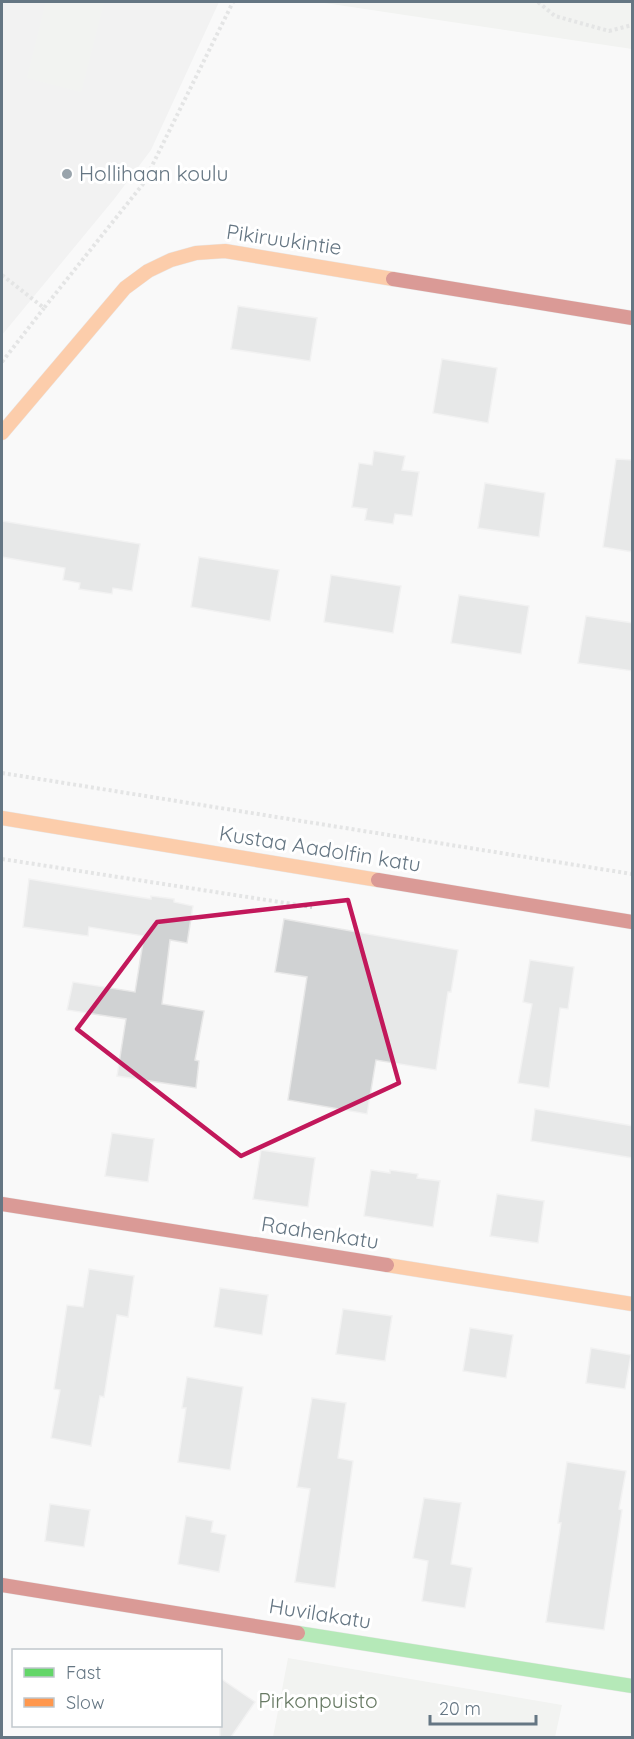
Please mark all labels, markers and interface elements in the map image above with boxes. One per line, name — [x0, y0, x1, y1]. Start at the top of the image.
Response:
place label: Hollihaan koulu — [79, 160, 229, 186]
marker: Hollihaan koulu — [60, 167, 74, 181]
street label: Pikiruukintie — [225, 218, 343, 260]
street label: Kustaa Aadolfin katu — [217, 819, 423, 877]
street label: Raahenkatu — [260, 1210, 381, 1254]
street label: Huvilakatu — [267, 1592, 373, 1634]
legend — [12, 1649, 222, 1727]
text: Fast — [66, 1661, 101, 1684]
park label: Pirkonpuisto — [258, 1687, 378, 1713]
scale bar — [430, 1688, 536, 1726]
text: Slow — [66, 1691, 104, 1714]
text: 20 m — [439, 1697, 481, 1720]

